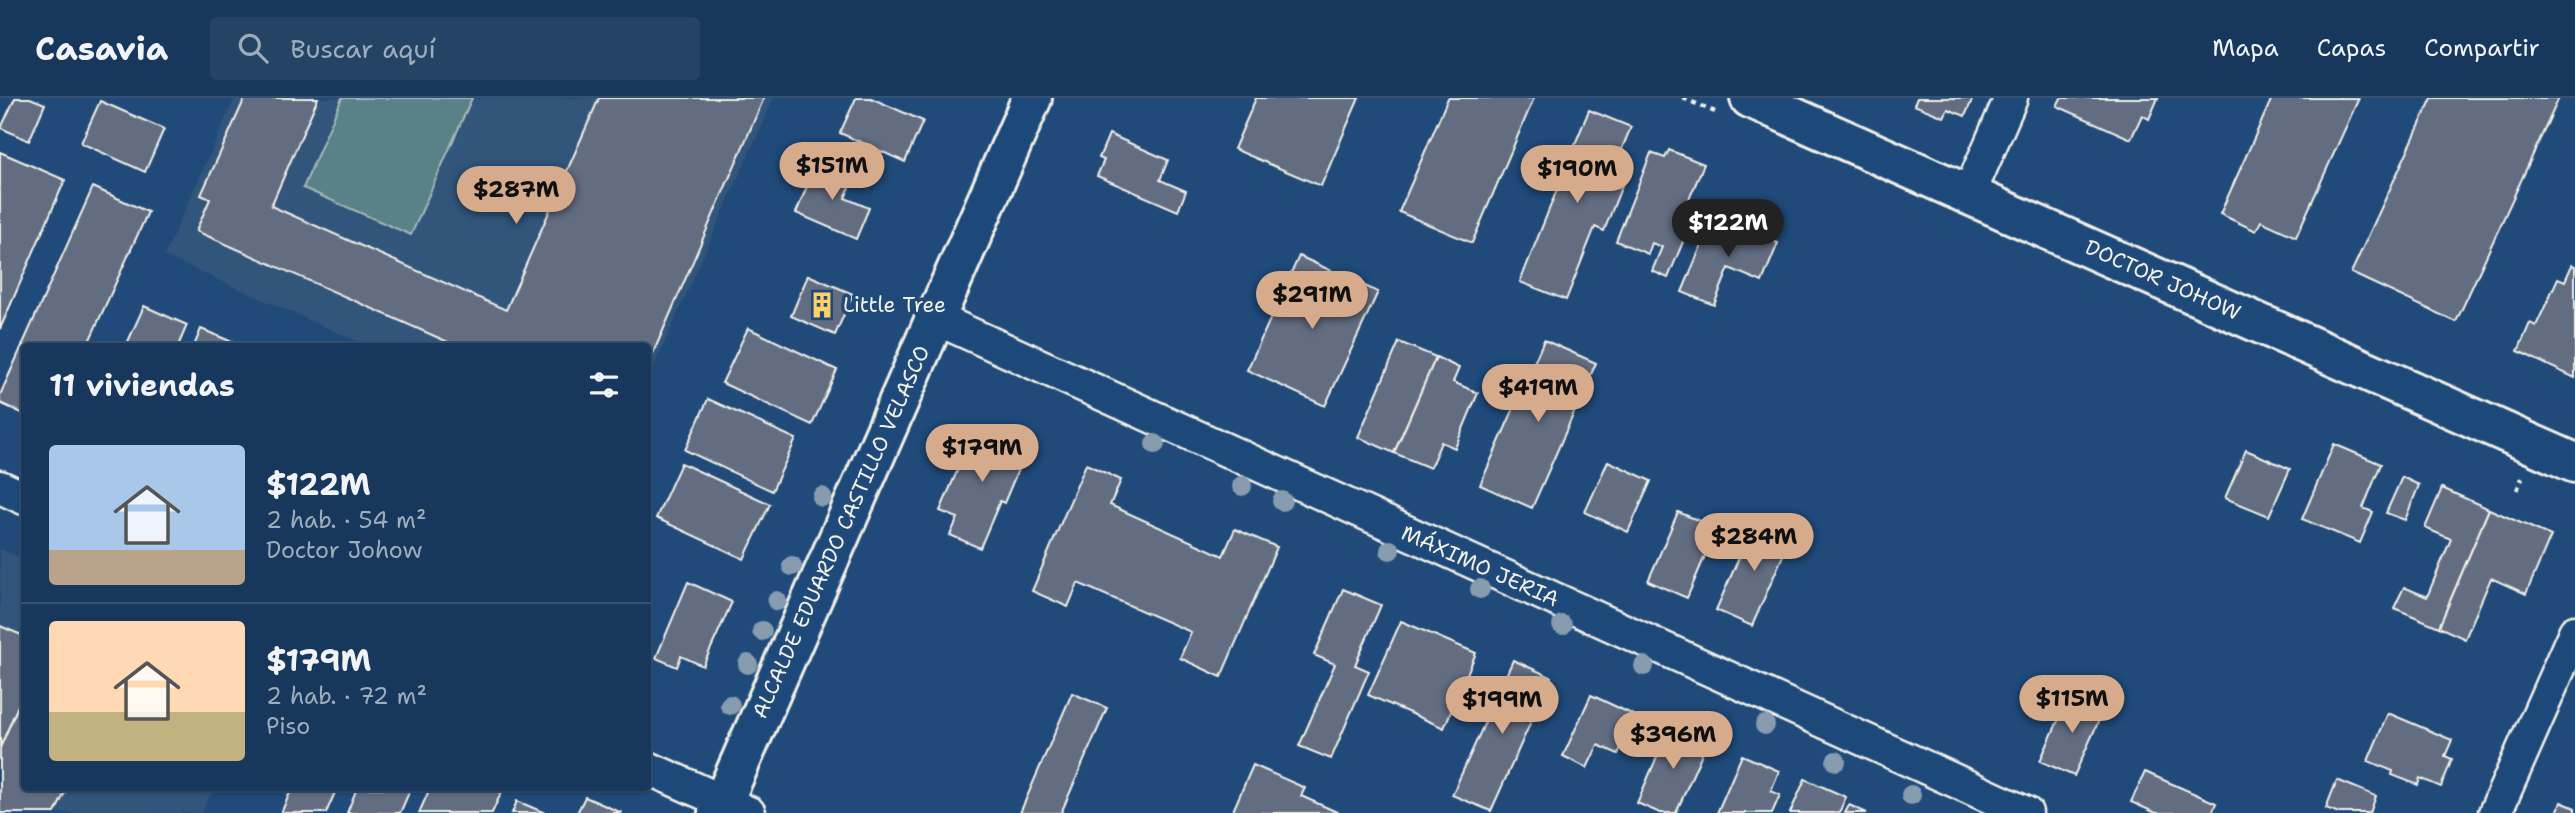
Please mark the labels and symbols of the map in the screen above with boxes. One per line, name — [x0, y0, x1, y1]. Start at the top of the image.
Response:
pin: $151M — [783, 142, 881, 202]
pin: $190M — [1528, 146, 1626, 205]
pin: $287M — [467, 166, 565, 226]
pin: $122M — [1679, 200, 1777, 259]
street label: DOCTOR JOHOW — [2081, 233, 2245, 327]
pin: $291M — [1263, 272, 1361, 331]
building icon: Little Tree — [807, 290, 837, 320]
place label: Little Tree — [843, 291, 946, 319]
street label: ALCALDE EDUARDO CASTILLO VELASCO — [746, 341, 936, 723]
pin: $419M — [1489, 364, 1587, 424]
pin: $179M — [933, 424, 1031, 484]
pin: $284M — [1705, 514, 1803, 573]
street label: MÁXIMO JERIA — [1397, 518, 1564, 613]
pin: $199M — [1453, 676, 1551, 736]
pin: $115M — [2023, 676, 2121, 735]
pin: $396M — [1624, 712, 1722, 771]

